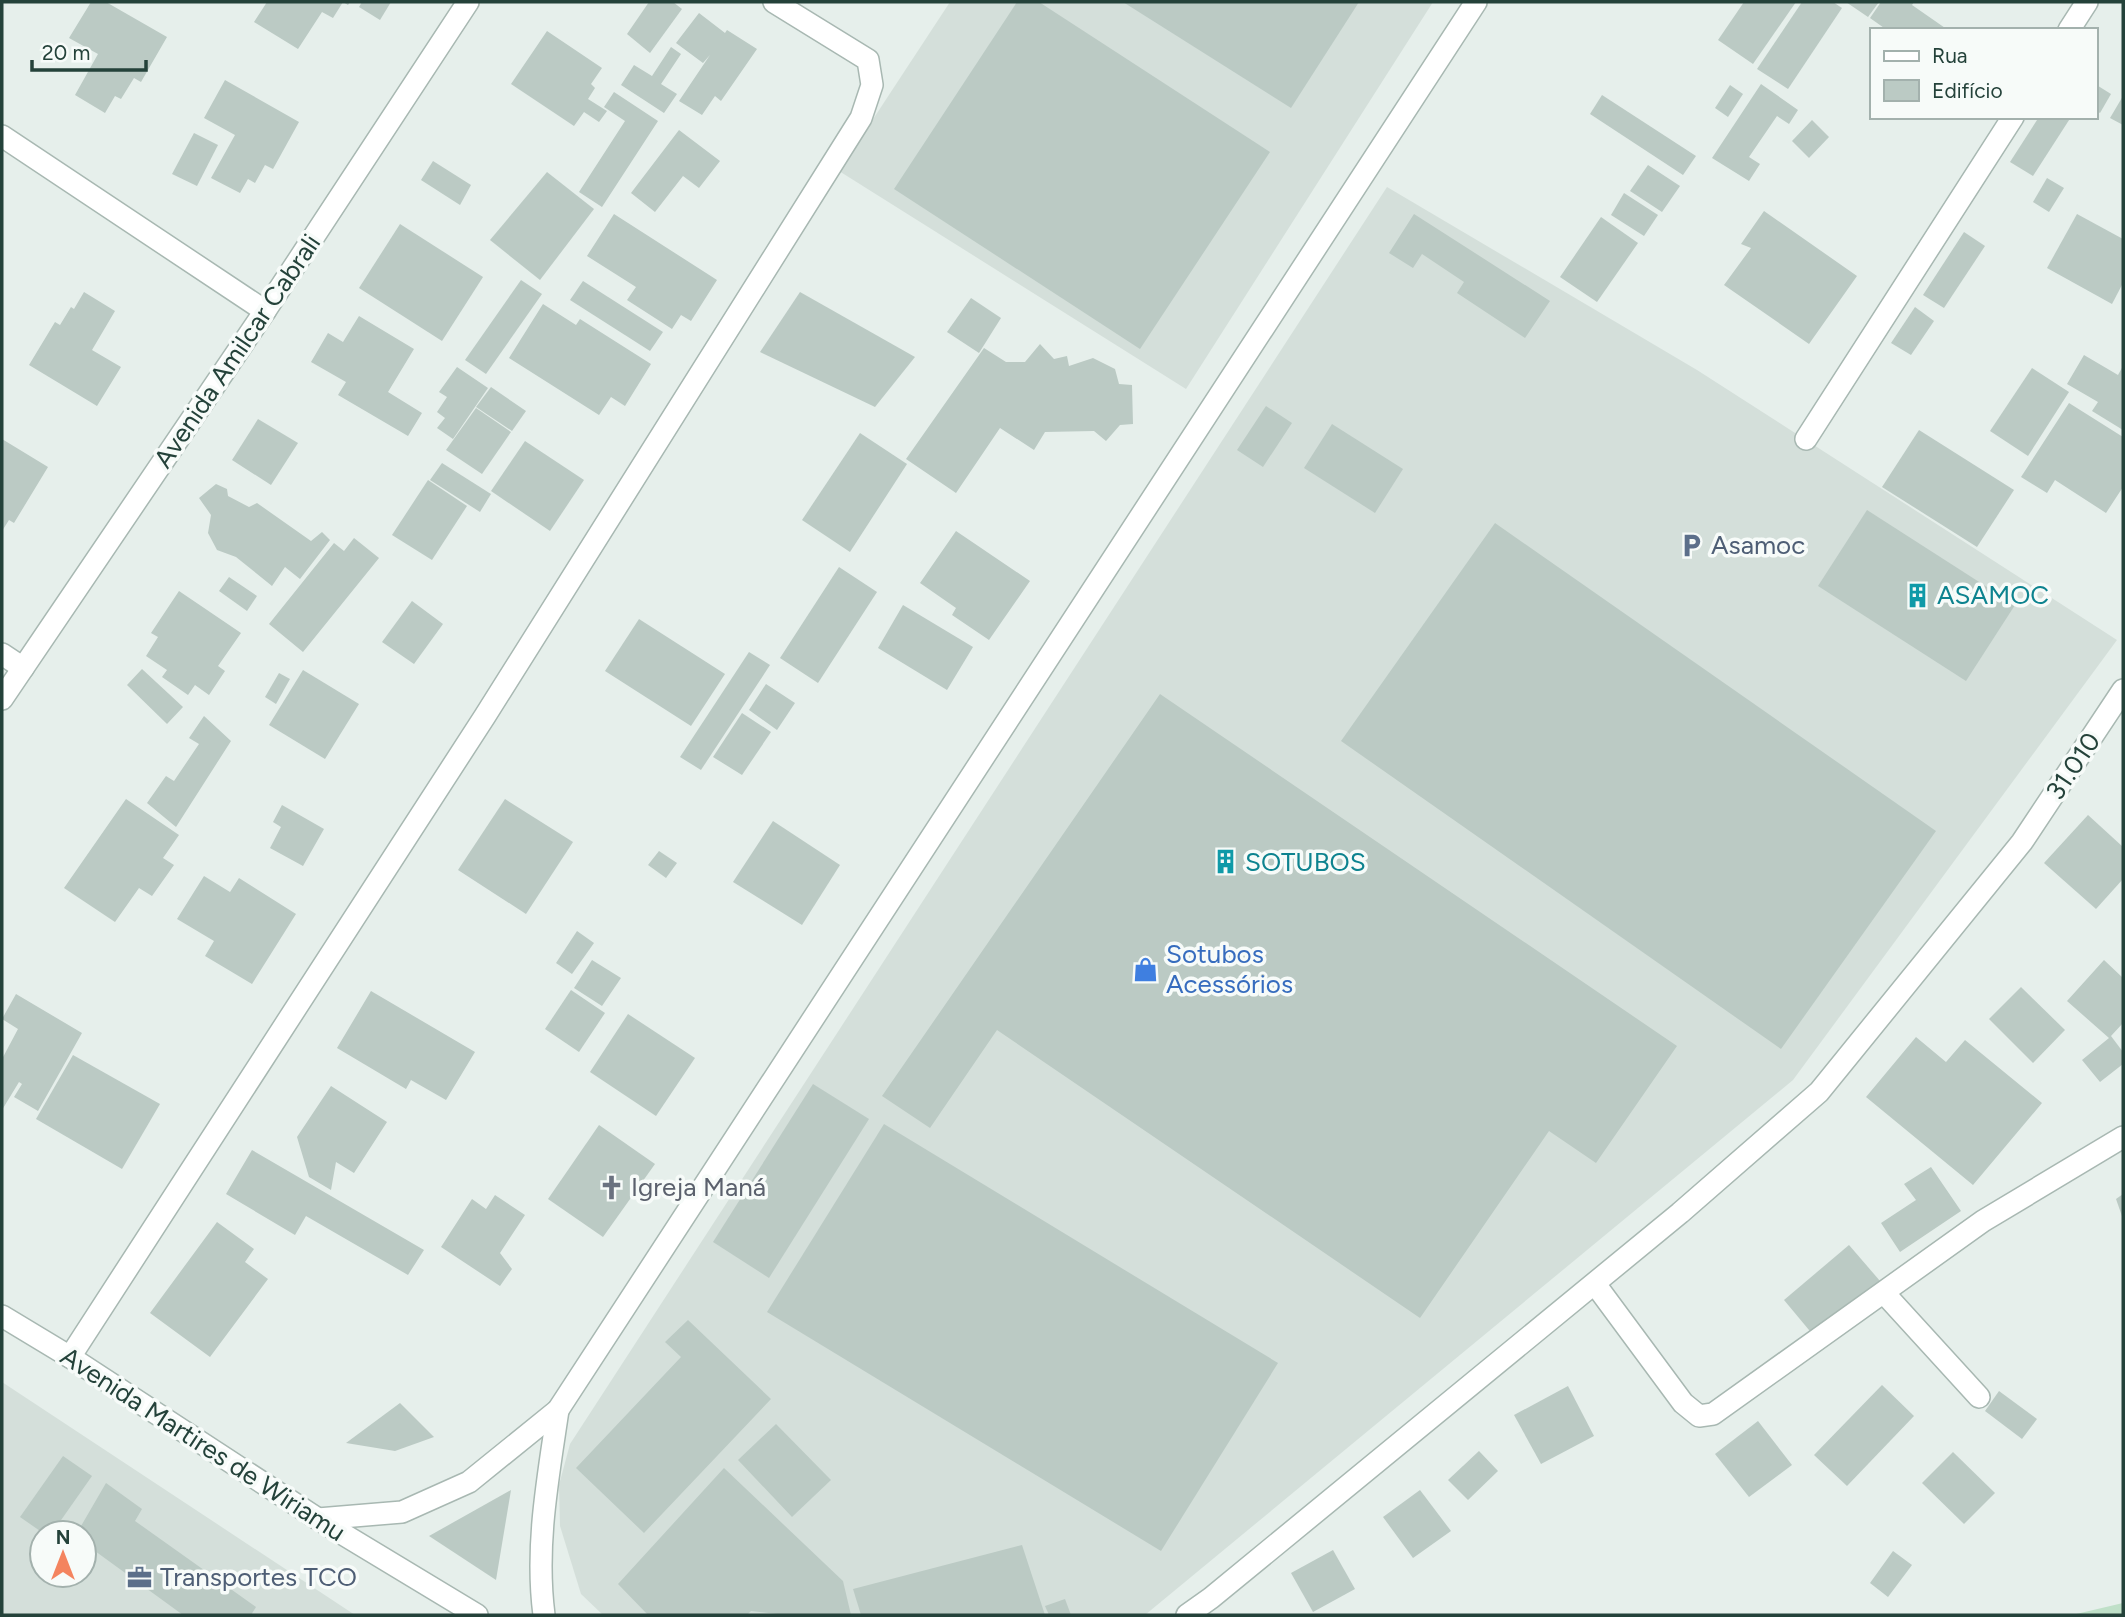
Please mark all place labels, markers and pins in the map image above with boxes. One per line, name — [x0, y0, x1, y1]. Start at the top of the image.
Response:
place label: Asamoc — [1711, 529, 1805, 561]
parking icon: Asamoc — [1677, 531, 1705, 559]
place label: ASAMOC — [1937, 579, 2049, 611]
building icon: ASAMOC — [1903, 581, 1931, 609]
place label: SOTUBOS — [1245, 846, 1366, 878]
building icon: SOTUBOS — [1211, 848, 1239, 876]
place label: Sotubos Acessórios — [1166, 938, 1293, 1000]
shop icon: Sotubos Acessórios — [1132, 955, 1160, 983]
place label: Igreja Maná — [631, 1171, 766, 1203]
church icon: Igreja Maná — [597, 1173, 625, 1201]
place label: Transportes TCO — [160, 1561, 357, 1593]
office icon: Transportes TCO — [126, 1563, 154, 1591]

